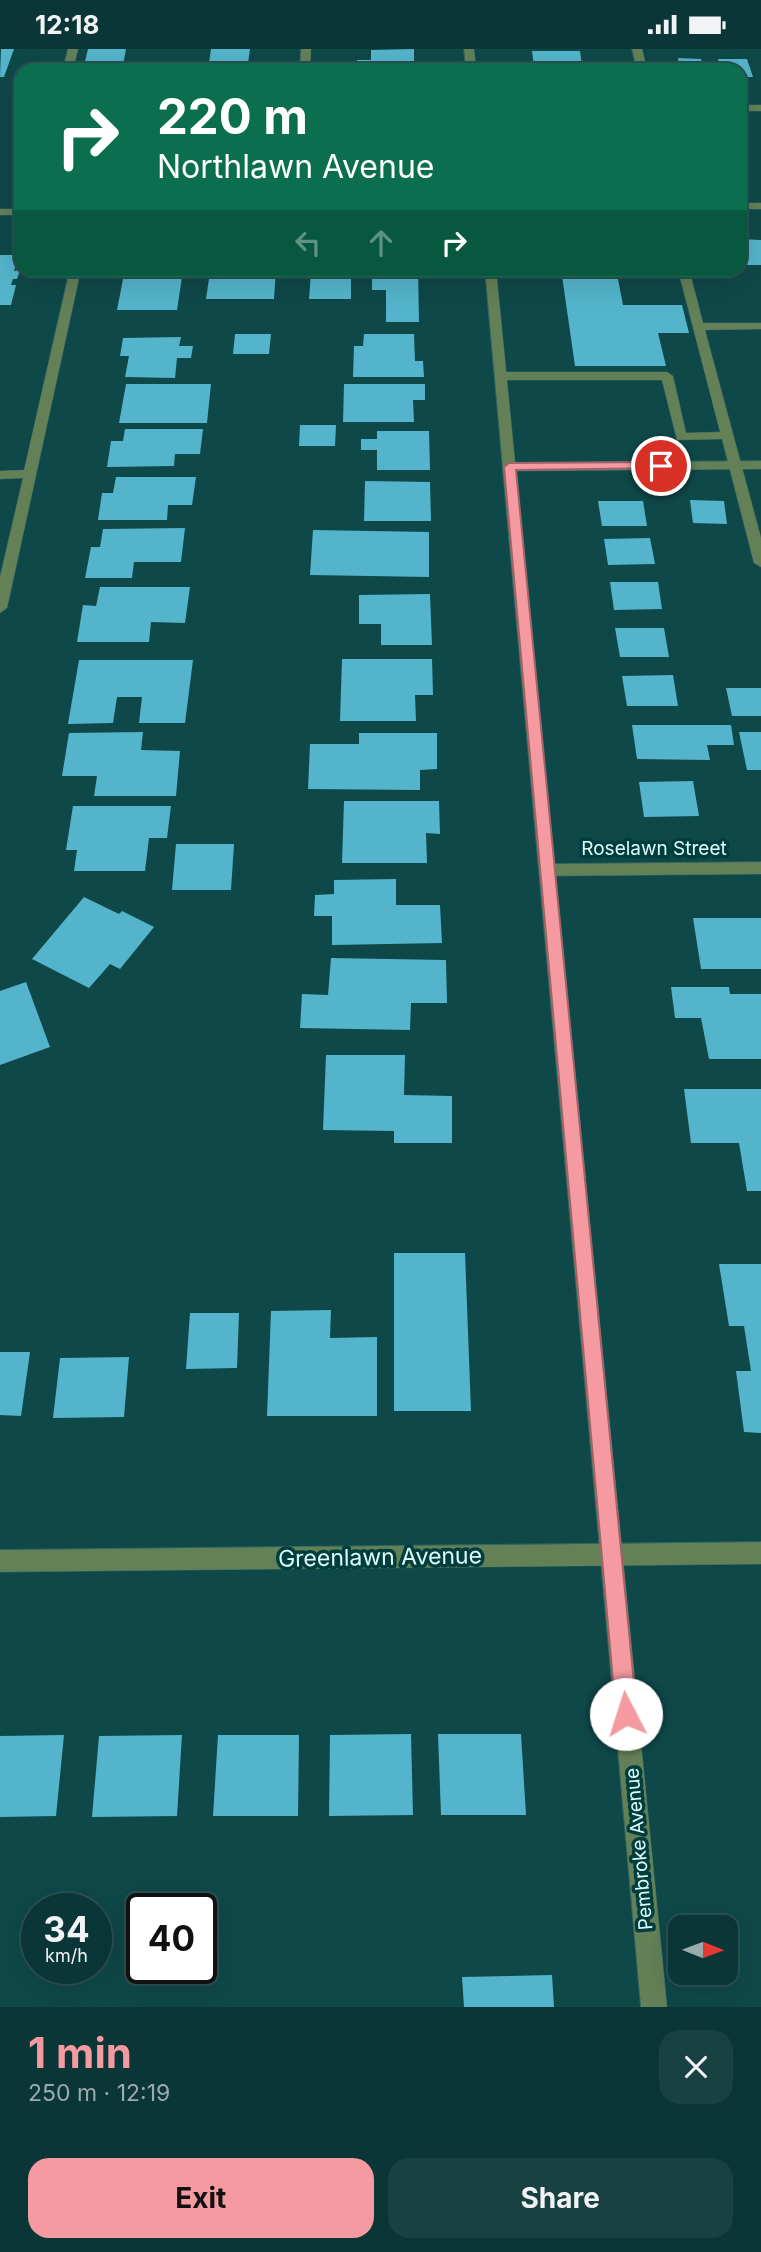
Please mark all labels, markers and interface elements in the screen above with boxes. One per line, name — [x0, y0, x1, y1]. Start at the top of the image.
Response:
text: 12:18 — [35, 9, 99, 40]
text: 220 m — [157, 87, 308, 146]
icon: right — [42, 91, 133, 182]
text: Northlawn Avenue — [157, 147, 434, 186]
icon: left — [289, 224, 327, 262]
icon: ahead — [362, 224, 400, 262]
icon: right — [435, 224, 473, 262]
pin — [631, 436, 691, 496]
icon: arrive — [642, 447, 680, 485]
street label: Roselawn Street — [581, 837, 727, 860]
street label: Greenlawn Avenue — [278, 1541, 482, 1573]
position arrow — [589, 1677, 663, 1751]
street label: Pembroke Avenue — [620, 1767, 658, 1931]
speed limit sign: 40 — [126, 1893, 217, 1984]
text: 34 — [43, 1908, 90, 1950]
north arrow — [668, 1915, 738, 1985]
map controls — [668, 1915, 738, 1985]
text: km/h — [45, 1945, 88, 1966]
text: 1 min — [28, 2027, 132, 2078]
button: close — [659, 2030, 733, 2104]
text: 250 m · 12:19 — [28, 2079, 170, 2107]
button: Exit — [28, 2158, 374, 2238]
button: Share — [388, 2158, 733, 2238]

